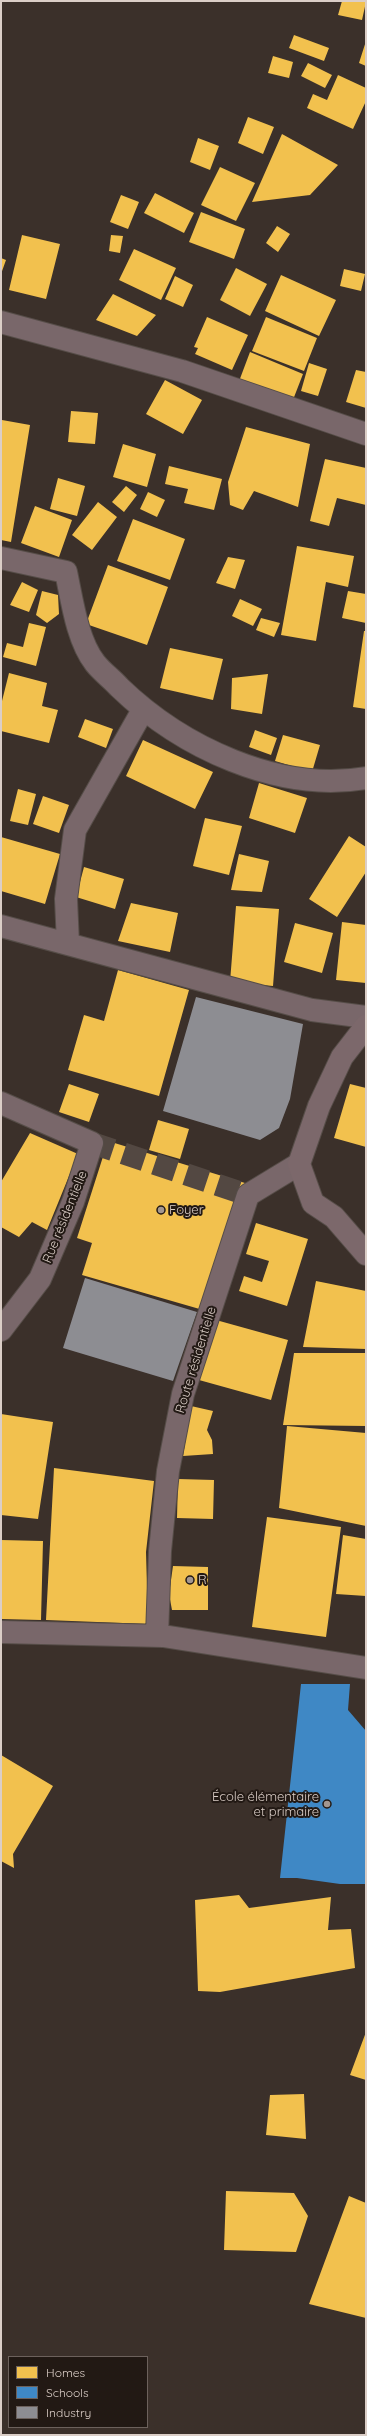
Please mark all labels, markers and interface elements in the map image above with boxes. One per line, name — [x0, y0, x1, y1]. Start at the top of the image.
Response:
street label: Rue résidentielle — [39, 1169, 91, 1265]
place label: Foyer — [169, 1202, 204, 1218]
marker: Foyer — [156, 1205, 166, 1215]
street label: Route résidentielle — [172, 1305, 220, 1415]
place label: R — [198, 1572, 207, 1588]
marker: R — [185, 1575, 195, 1585]
place label: École élémentaire et primaire — [212, 1789, 319, 1820]
marker: École élémentaire et primaire — [322, 1799, 332, 1809]
legend — [8, 2356, 148, 2428]
text: Homes — [46, 2365, 85, 2380]
text: Schools — [46, 2385, 89, 2400]
text: Industry — [46, 2405, 91, 2420]

